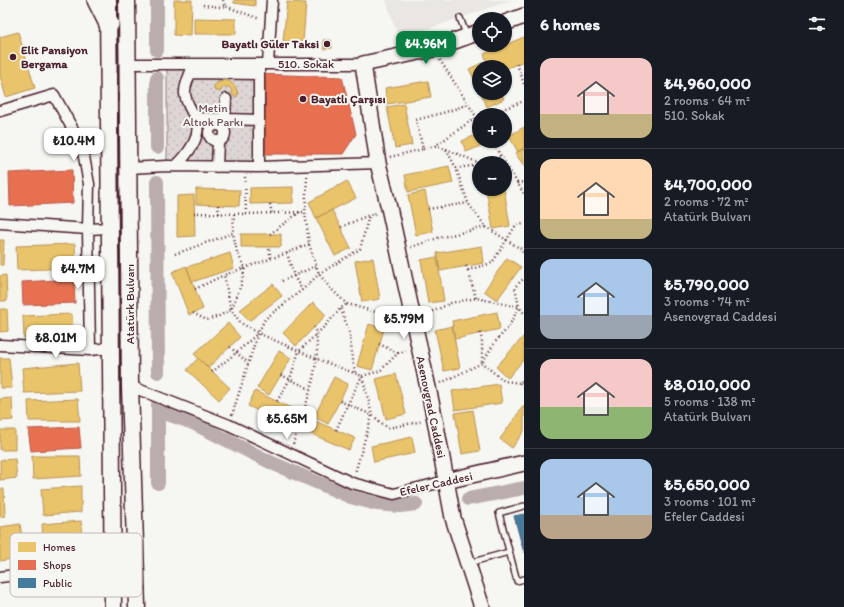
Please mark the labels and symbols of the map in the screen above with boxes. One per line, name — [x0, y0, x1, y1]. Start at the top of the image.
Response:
pin: ₺4.96M — [393, 31, 459, 65]
place label: Bayatlı Güler Taksi — [221, 37, 319, 52]
marker: Bayatlı Güler Taksi — [322, 39, 332, 49]
place label: Elit Pansiyon Bergama — [21, 43, 88, 72]
marker: Elit Pansiyon Bergama — [8, 52, 18, 62]
street label: 510. Sokak — [278, 57, 334, 71]
place label: Bayatlı Çarşısı — [311, 92, 386, 107]
marker: Bayatlı Çarşısı — [298, 94, 308, 104]
park label: Metin Altıok Parkı — [183, 101, 243, 129]
pin: ₺10.4M — [41, 128, 107, 162]
pin: ₺4.7M — [50, 256, 106, 290]
street label: Atatürk Bulvarı — [123, 264, 137, 344]
pin: ₺5.79M — [371, 306, 437, 340]
pin: ₺8.01M — [23, 325, 89, 359]
street label: Asenovgrad Caddesi — [413, 355, 449, 459]
pin: ₺5.65M — [254, 406, 320, 440]
street label: Efeler Caddesi — [398, 469, 474, 499]
legend — [10, 533, 142, 597]
text: Homes — [43, 541, 76, 554]
text: Shops — [43, 559, 71, 572]
text: Public — [43, 577, 72, 590]

